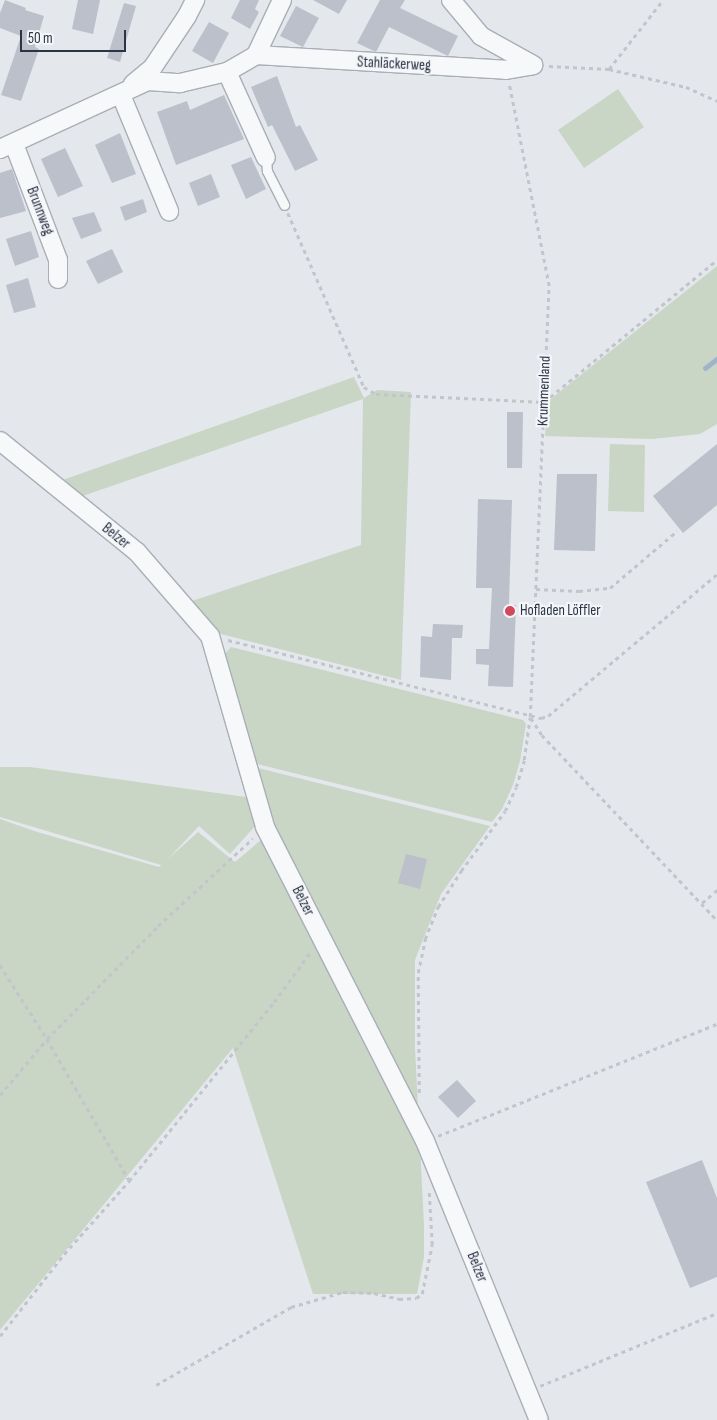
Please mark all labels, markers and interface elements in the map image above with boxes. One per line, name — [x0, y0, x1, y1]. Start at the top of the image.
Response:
scale bar — [22, 20, 129, 52]
text: 50 m — [28, 29, 53, 48]
street label: Stahläckerweg — [357, 53, 431, 75]
street label: Brunnweg — [23, 184, 57, 238]
street label: Krummenland — [534, 356, 554, 426]
street label: Belzer — [98, 519, 134, 553]
place label: Hofladen Löffler — [520, 602, 601, 620]
marker: Hofladen Löffler — [504, 605, 516, 617]
street label: Belzer — [288, 883, 318, 919]
street label: Belzer — [463, 1249, 491, 1285]

